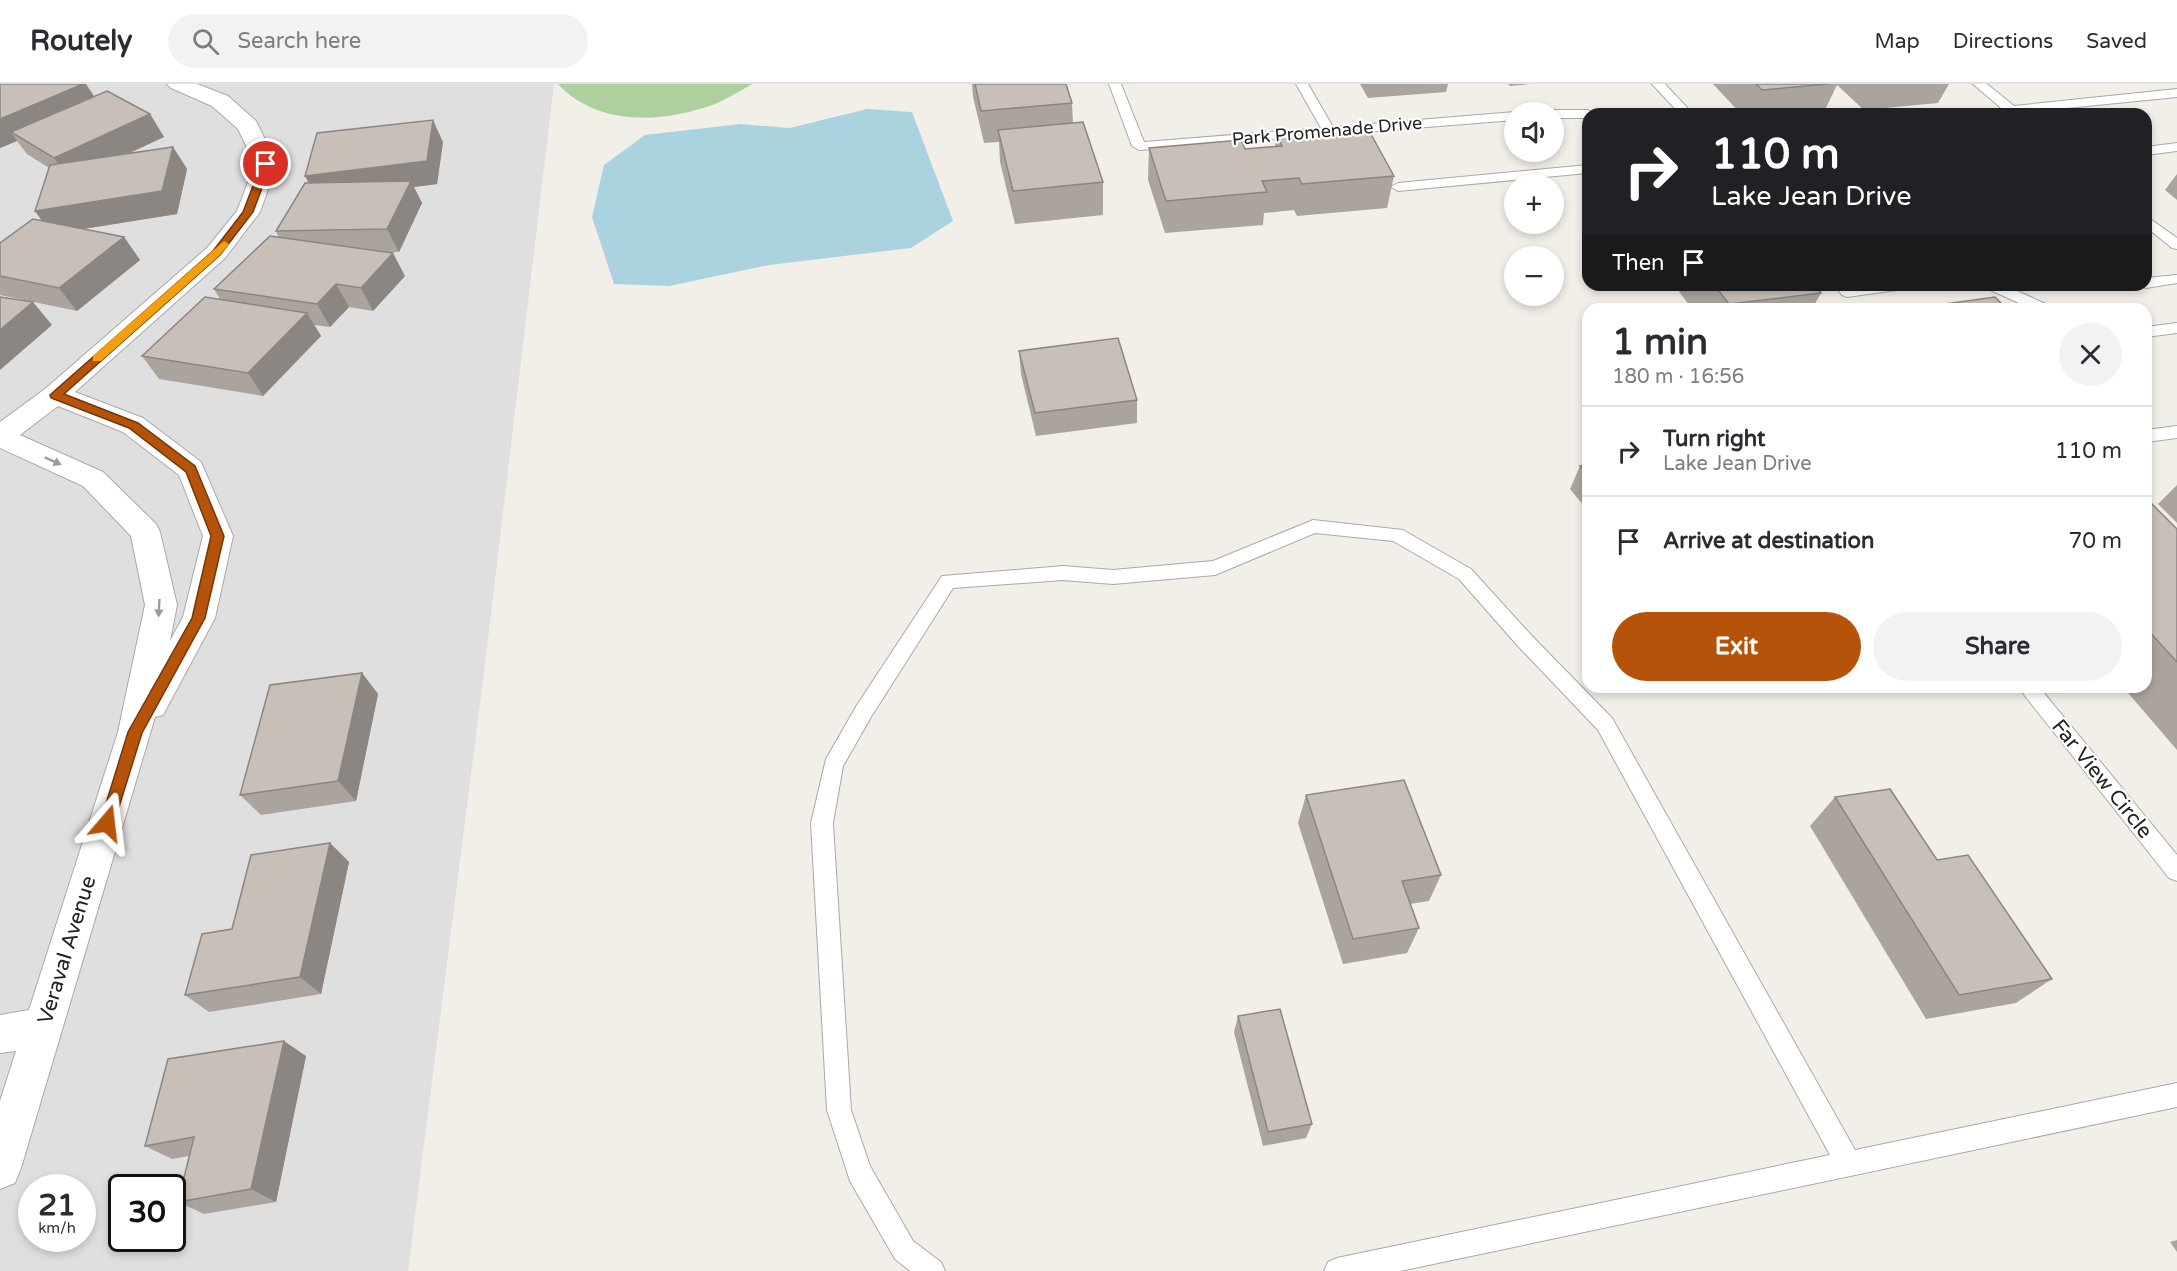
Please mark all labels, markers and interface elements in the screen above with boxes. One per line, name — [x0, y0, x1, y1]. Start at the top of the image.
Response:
search box — [168, 14, 588, 68]
text: Routely — [30, 24, 132, 58]
icon: search — [189, 25, 222, 58]
text: Search here — [237, 28, 361, 54]
text: Map — [1874, 29, 1920, 54]
text: Directions — [1953, 29, 2053, 54]
text: Saved — [2086, 29, 2147, 54]
map controls — [1504, 102, 1564, 306]
button: sound — [1504, 102, 1564, 162]
street label: Park Promenade Drive — [1231, 112, 1423, 150]
text: 110 m — [1711, 129, 1840, 180]
icon: right — [1612, 132, 1690, 210]
pin — [240, 138, 291, 189]
icon: arrive — [249, 147, 282, 180]
button: + — [1504, 174, 1564, 234]
text: Lake Jean Drive — [1711, 180, 1912, 213]
button: − — [1504, 246, 1564, 306]
icon: arrive — [1677, 246, 1710, 279]
text: Then — [1612, 250, 1665, 276]
text: 1 min — [1612, 321, 1708, 364]
button: close — [2059, 323, 2122, 386]
text: 180 m · 16:56 — [1612, 365, 1744, 389]
text: Turn right — [1663, 426, 1765, 452]
icon: right — [1612, 435, 1645, 468]
text: 110 m — [2055, 438, 2122, 464]
text: Lake Jean Drive — [1663, 452, 1812, 476]
one-way arrow — [45, 457, 62, 466]
icon: arrive — [1612, 525, 1645, 558]
text: Arrive at destination — [1663, 528, 1874, 554]
text: 70 m — [2068, 528, 2122, 554]
one-way arrow — [155, 598, 164, 617]
button: Exit — [1612, 612, 1861, 681]
button: Share — [1873, 612, 2122, 681]
street label: Far View Circle — [2046, 714, 2158, 844]
position arrow — [75, 791, 139, 855]
street label: Veraval Avenue — [33, 873, 101, 1027]
speed limit sign: 30 — [108, 1174, 186, 1252]
text: 21 — [38, 1187, 76, 1224]
text: km/h — [38, 1219, 76, 1237]

